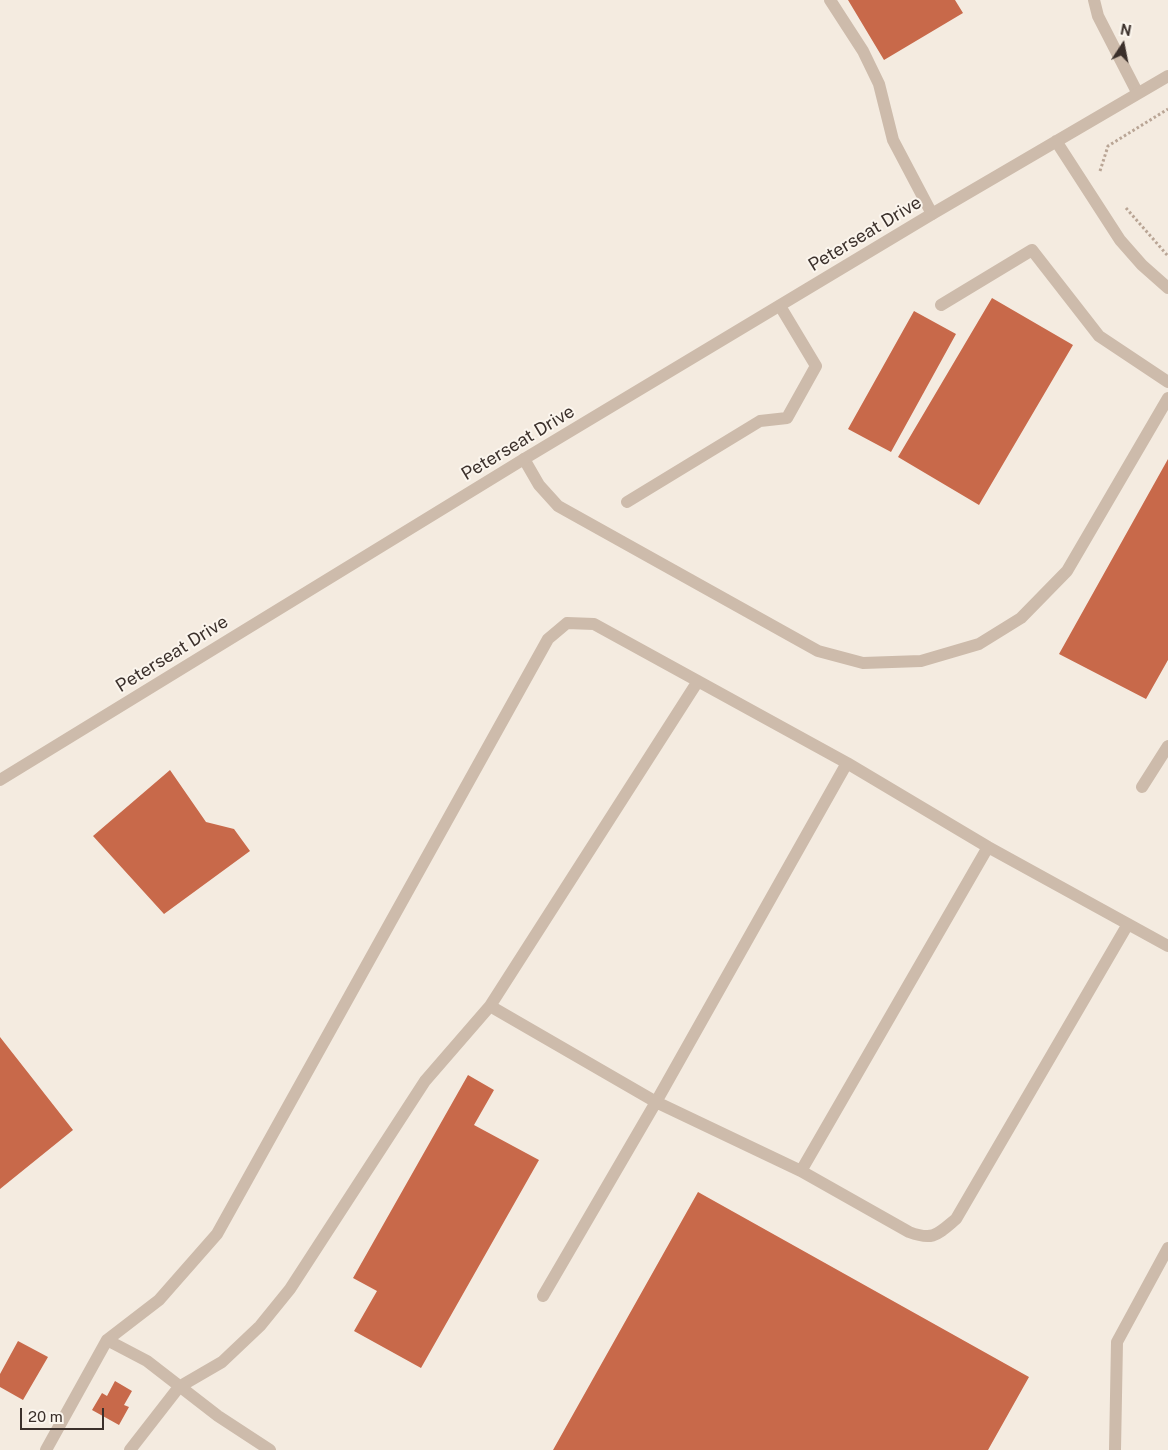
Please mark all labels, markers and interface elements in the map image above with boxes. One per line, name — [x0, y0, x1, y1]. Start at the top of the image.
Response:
north arrow — [1098, 20, 1148, 70]
text: N — [1119, 21, 1133, 39]
street label: Peterseat Drive — [804, 192, 926, 276]
street label: Peterseat Drive — [457, 401, 579, 485]
street label: Peterseat Drive — [112, 611, 232, 697]
scale bar — [22, 1398, 106, 1430]
text: 20 m — [28, 1408, 63, 1425]

